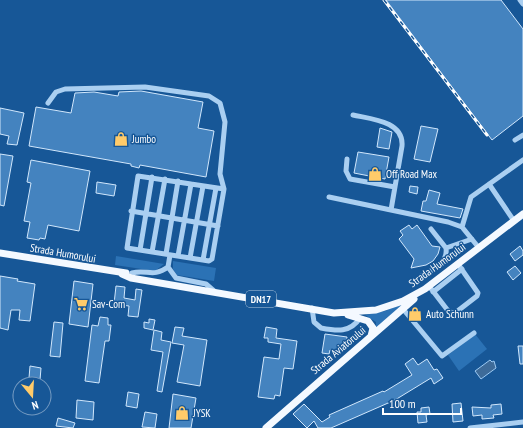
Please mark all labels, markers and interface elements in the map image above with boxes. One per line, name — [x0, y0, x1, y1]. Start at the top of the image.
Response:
shop icon: Jumbo — [113, 131, 129, 147]
place label: Jumbo — [131, 132, 156, 146]
shop icon: Off Road Max — [367, 166, 383, 182]
place label: Off Road Max — [386, 167, 438, 181]
street label: Strada Humorului — [29, 240, 97, 266]
street label: Strada Humorului — [406, 240, 468, 290]
road number: DN17 — [246, 291, 276, 307]
supermarket icon: Sav-Com — [73, 296, 89, 312]
place label: Sav-Com — [92, 297, 125, 311]
shop icon: Auto Schunn — [407, 306, 423, 322]
place label: Auto Schunn — [426, 307, 474, 321]
street label: Strada Aviatorului — [308, 323, 368, 377]
north arrow — [12, 376, 52, 416]
scale bar — [383, 390, 461, 416]
text: 100 m — [389, 396, 416, 411]
text: N — [30, 398, 40, 413]
shop icon: JYSK — [174, 405, 190, 421]
place label: JYSK — [192, 406, 211, 420]

